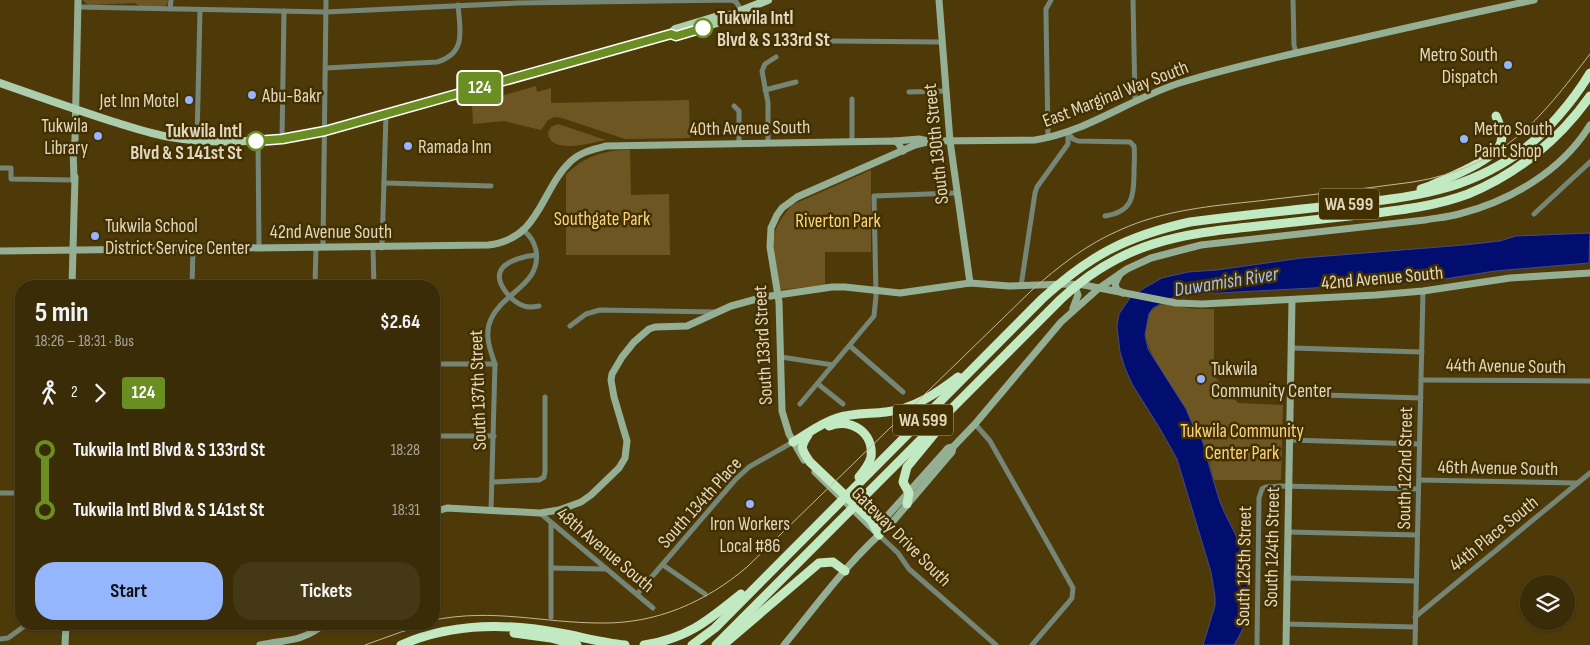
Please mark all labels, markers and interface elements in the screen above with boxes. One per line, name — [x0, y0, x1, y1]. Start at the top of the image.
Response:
place label: Tukwila Intl Blvd & S 133rd St — [717, 7, 830, 52]
marker: Tukwila Intl Blvd & S 133rd St — [693, 18, 713, 38]
place label: Metro South Dispatch — [1419, 44, 1498, 89]
street label: East Marginal Way South — [1039, 56, 1192, 133]
marker: Metro South Dispatch — [1502, 59, 1514, 71]
line badge: 124 — [451, 72, 509, 104]
text: 124 — [468, 77, 492, 98]
street label: South 130th Street — [919, 82, 954, 205]
place label: Abu-Bakr — [261, 85, 322, 108]
marker: Abu-Bakr — [246, 89, 258, 101]
place label: Jet Inn Motel — [99, 90, 179, 113]
marker: Jet Inn Motel — [183, 94, 195, 106]
place label: Tukwila Library — [41, 115, 89, 160]
street label: 40th Avenue South — [689, 116, 811, 141]
place label: Metro South Paint Shop — [1474, 118, 1553, 163]
place label: Tukwila Intl Blvd & S 141st St — [130, 120, 242, 165]
marker: Tukwila Library — [92, 130, 104, 142]
marker: Tukwila Intl Blvd & S 141st St — [246, 131, 266, 151]
marker: Metro South Paint Shop — [1458, 133, 1470, 145]
place label: Ramada Inn — [418, 136, 492, 159]
marker: Ramada Inn — [402, 140, 414, 152]
road number: WA 599 — [1319, 188, 1379, 220]
park label: Southgate Park — [554, 208, 651, 231]
park label: Riverton Park — [795, 210, 881, 233]
place label: Tukwila School District Service Center — [105, 215, 250, 260]
street label: 42nd Avenue South — [270, 221, 392, 244]
marker: Tukwila School District Service Center — [89, 230, 101, 242]
water label: Duwamish River — [1172, 262, 1281, 302]
street label: 42nd Avenue South — [1320, 262, 1444, 295]
street label: South 133rd Street — [749, 284, 778, 405]
text: 5 min — [35, 296, 88, 329]
text: $2.64 — [380, 311, 420, 334]
street label: South 137th Street — [465, 329, 492, 450]
text: 18:26 – 18:31 · Bus — [35, 332, 134, 351]
street label: 44th Avenue South — [1446, 354, 1566, 379]
place label: Tukwila Community Center — [1211, 358, 1332, 403]
marker: Tukwila Community Center — [1195, 373, 1207, 385]
icon: walk — [35, 379, 63, 407]
icon: forward — [86, 379, 114, 407]
text: 124 — [132, 382, 155, 403]
text: 2 — [71, 383, 78, 402]
road number: WA 599 — [893, 404, 953, 436]
street label: South 122nd Street — [1393, 406, 1418, 530]
park label: Tukwila Community Center Park — [1180, 420, 1305, 465]
text: Tukwila Intl Blvd & S 133rd St — [73, 439, 265, 462]
text: 18:28 — [391, 441, 420, 460]
street label: South 134th Place — [653, 453, 747, 553]
street label: 46th Avenue South — [1437, 456, 1558, 481]
street label: Gateway Drive South — [846, 482, 956, 592]
street label: South 124th Street — [1260, 486, 1285, 607]
street label: 44th Place South — [1445, 491, 1543, 577]
marker: Iron Workers Local #86 — [744, 498, 756, 510]
text: Tukwila Intl Blvd & S 141st St — [73, 499, 264, 522]
text: 18:31 — [392, 501, 420, 520]
street label: 48th Avenue South — [551, 503, 659, 598]
street label: South 125th Street — [1232, 506, 1257, 626]
place label: Iron Workers Local #86 — [710, 513, 790, 558]
button: Start — [35, 562, 223, 620]
button: Tickets — [233, 562, 420, 620]
map controls — [1520, 575, 1575, 630]
button: layers — [1520, 575, 1575, 630]

